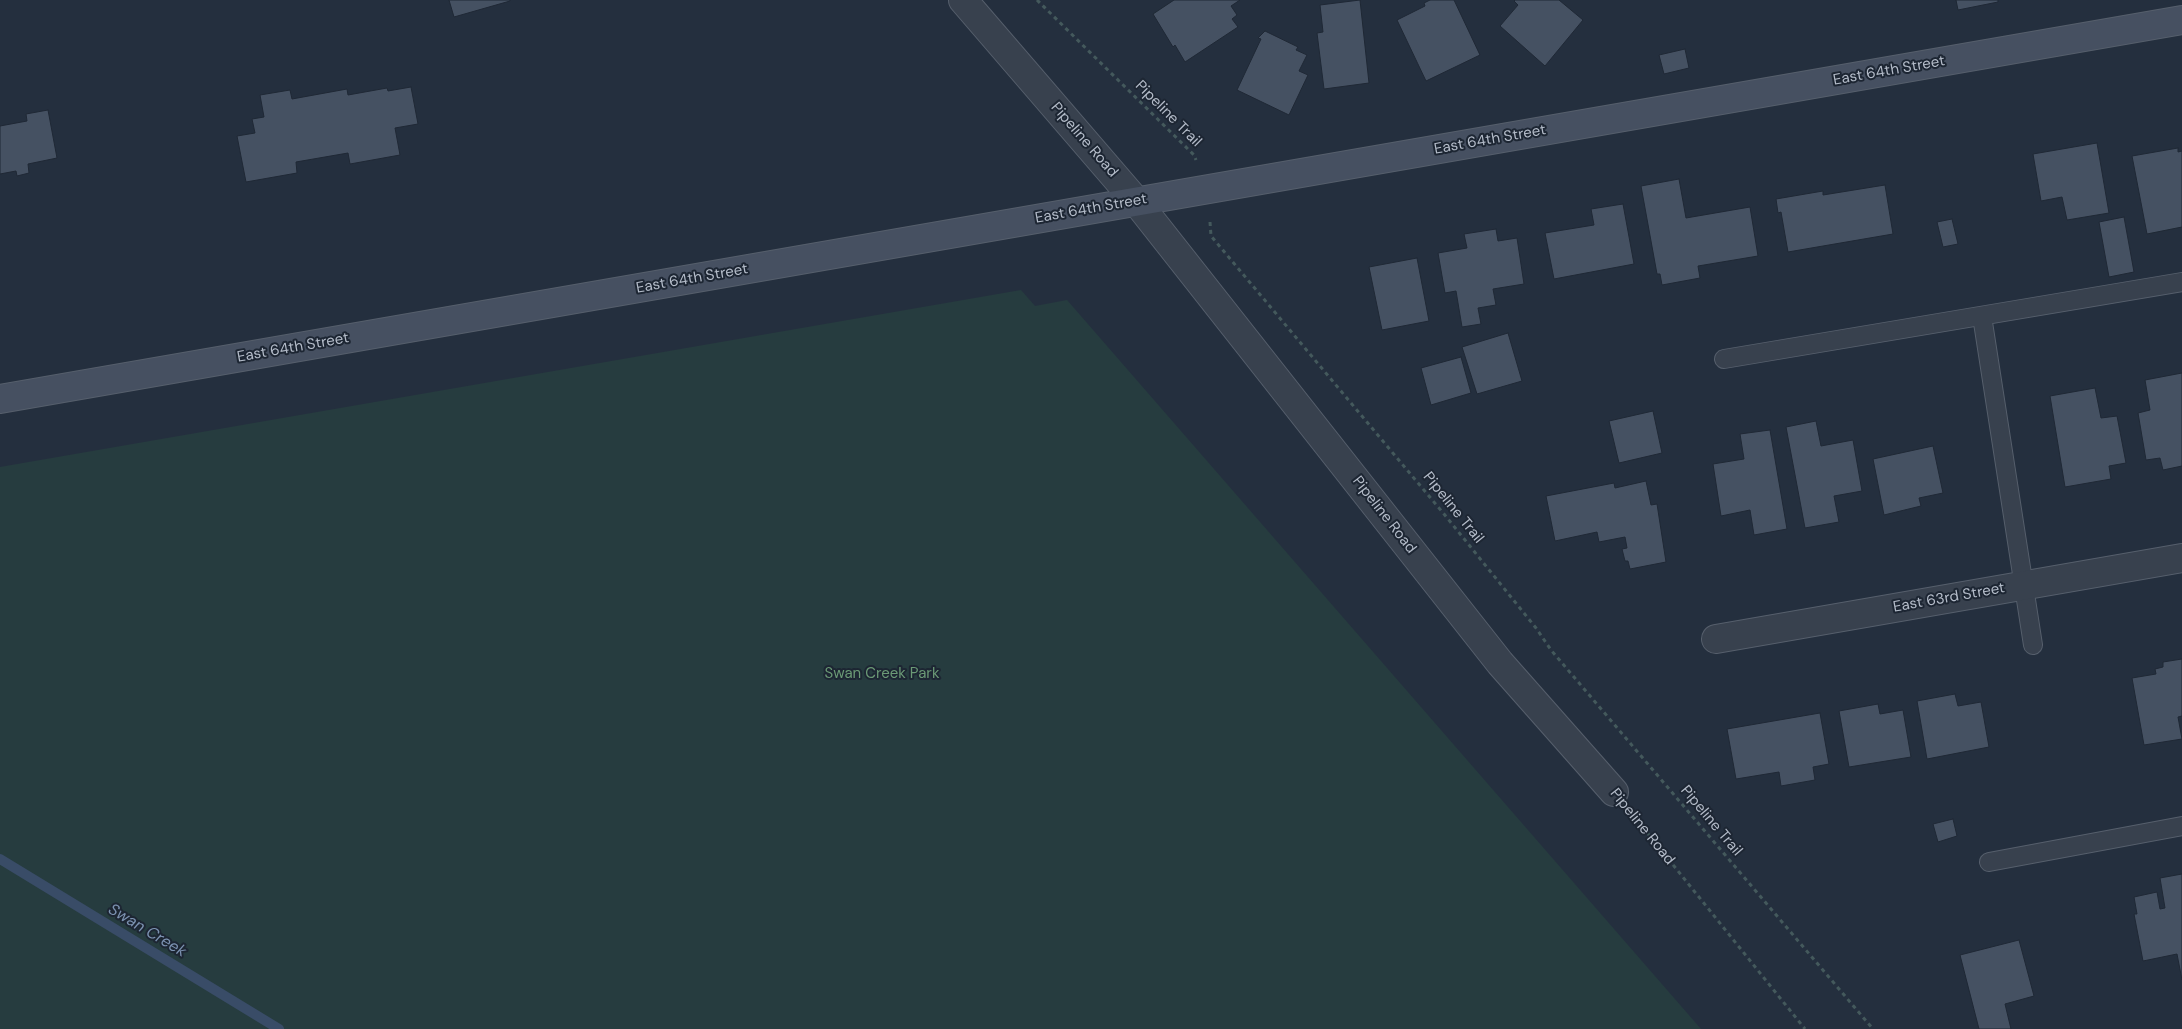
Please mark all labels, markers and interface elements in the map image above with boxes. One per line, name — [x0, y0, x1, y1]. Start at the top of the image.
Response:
street label: East 64th Street — [1832, 52, 1946, 90]
street label: Pipeline Trail — [1131, 77, 1205, 151]
street label: Pipeline Road — [1047, 99, 1121, 181]
street label: East 64th Street — [1433, 121, 1547, 159]
street label: East 64th Street — [1034, 190, 1148, 228]
street label: East 64th Street — [635, 260, 749, 298]
street label: East 64th Street — [236, 329, 350, 367]
street label: Pipeline Trail — [1419, 469, 1487, 547]
street label: Pipeline Road — [1348, 473, 1420, 557]
street label: East 63rd Street — [1892, 579, 2006, 617]
park label: Swan Creek Park — [825, 665, 939, 683]
street label: Pipeline Trail — [1676, 782, 1746, 860]
street label: Pipeline Road — [1606, 785, 1678, 869]
water label: Swan Creek — [104, 900, 190, 962]

